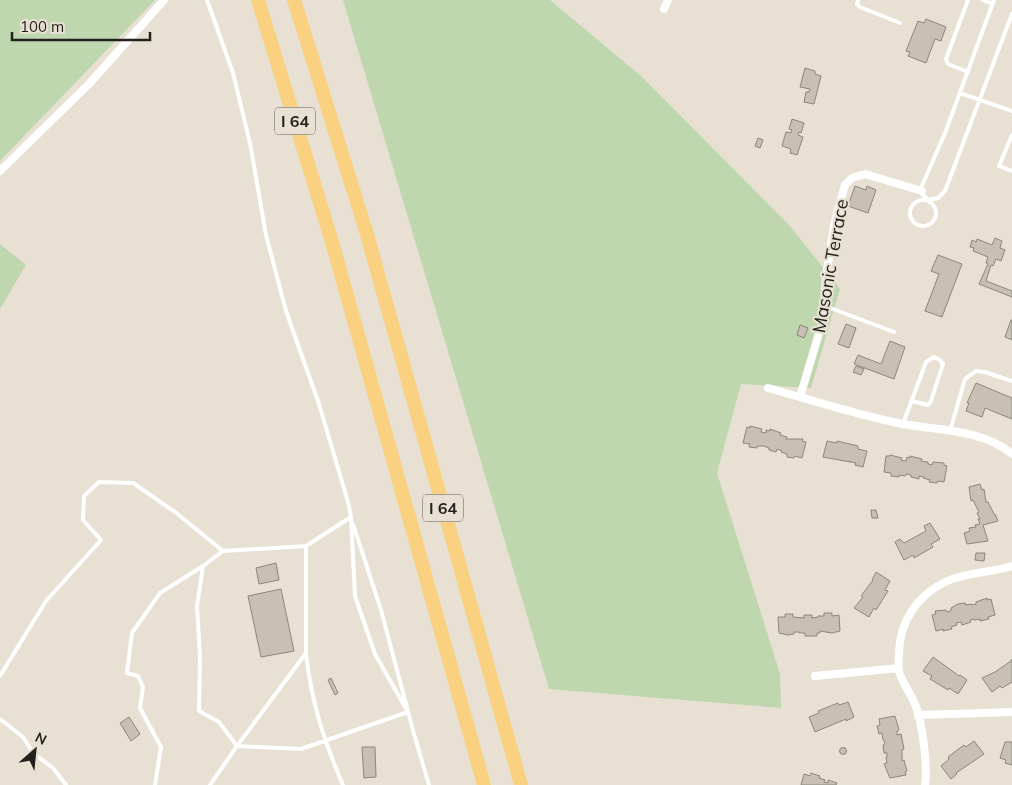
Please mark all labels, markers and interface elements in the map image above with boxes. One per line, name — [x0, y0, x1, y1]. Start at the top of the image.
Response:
scale bar — [12, 10, 150, 42]
text: 100 m — [20, 17, 64, 36]
road number: I 64 — [275, 108, 315, 134]
street label: Masonic Terrace — [807, 197, 853, 335]
road number: I 64 — [423, 494, 463, 522]
north arrow — [10, 725, 60, 775]
text: N — [32, 728, 50, 749]

